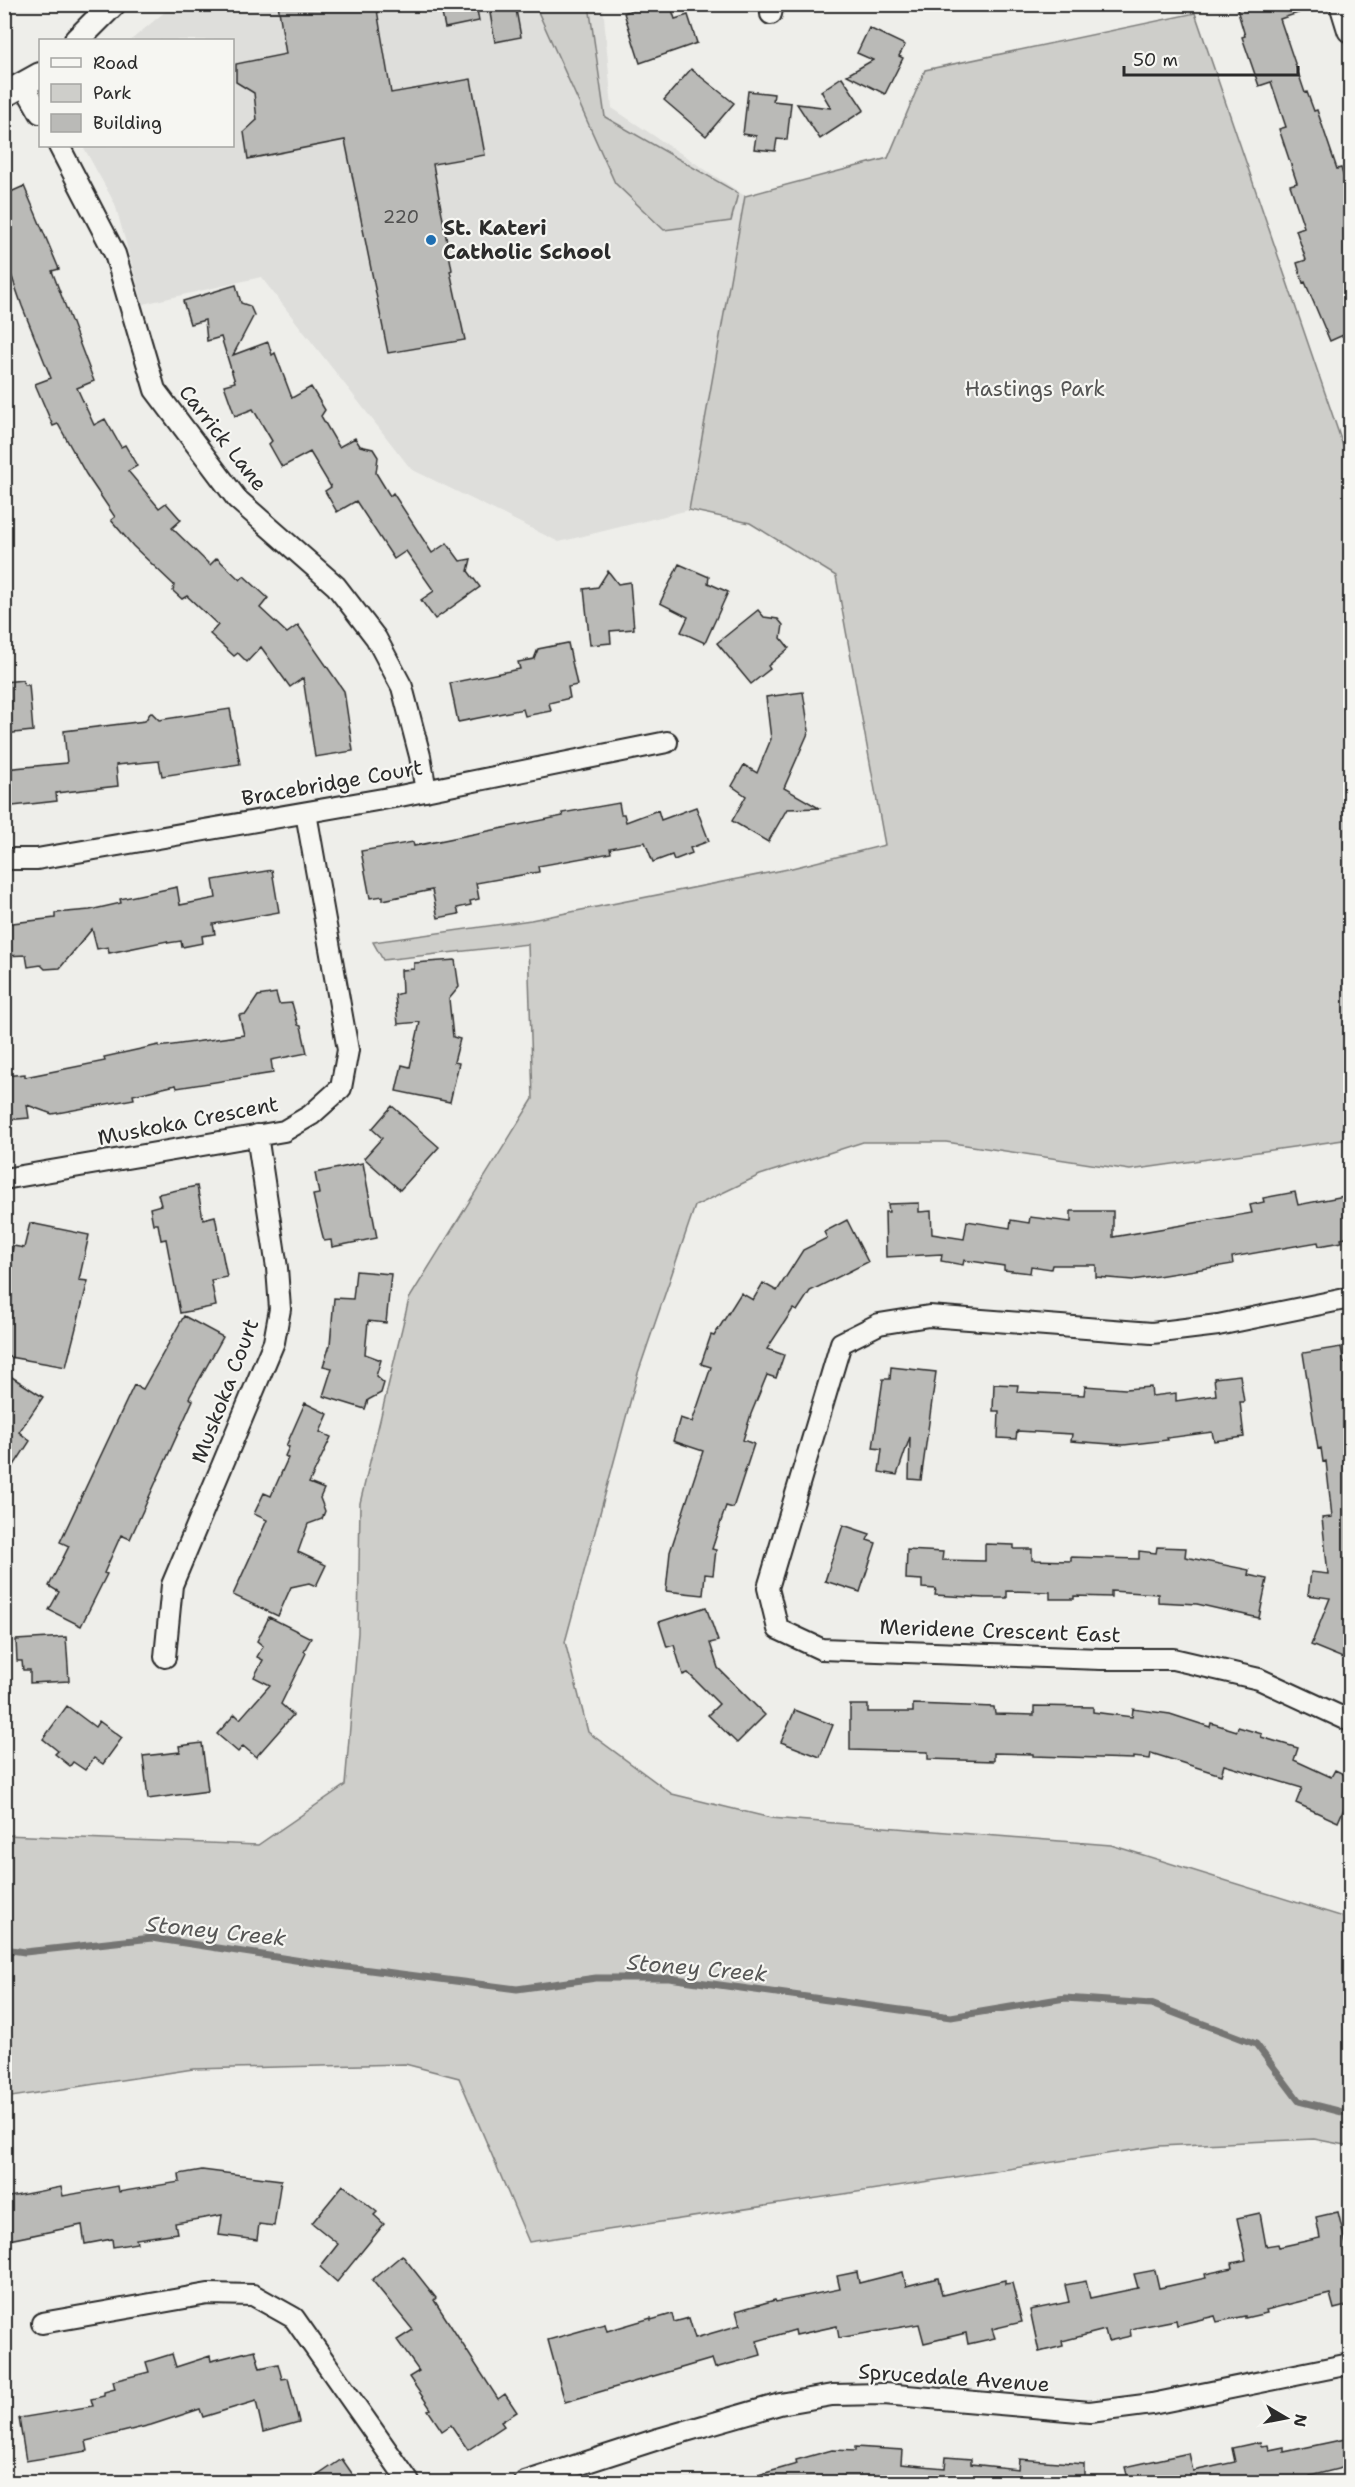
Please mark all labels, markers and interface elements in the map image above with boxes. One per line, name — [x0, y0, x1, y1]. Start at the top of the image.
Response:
legend — [39, 39, 234, 147]
scale bar — [1124, 39, 1298, 77]
text: 50 m — [1133, 48, 1178, 72]
text: Road — [93, 51, 138, 75]
text: Park — [93, 81, 132, 105]
text: Building — [93, 111, 162, 135]
house number: 220 — [383, 205, 419, 229]
place label: St. Kateri Catholic School — [443, 214, 611, 266]
marker: St. Kateri Catholic School — [424, 233, 438, 247]
park label: Hastings Park — [965, 375, 1105, 403]
street label: Carrick Lane — [173, 379, 273, 497]
street label: Bracebridge Court — [239, 753, 425, 813]
street label: Muskoka Crescent — [95, 1090, 281, 1152]
street label: Muskoka Court — [185, 1315, 265, 1467]
street label: Meridene Crescent East — [879, 1613, 1121, 1649]
water label: Stoney Creek — [144, 1909, 288, 1953]
water label: Stoney Creek — [626, 1947, 769, 1989]
street label: Sprucedale Avenue — [857, 2357, 1051, 2399]
north arrow — [1256, 2388, 1316, 2448]
text: N — [1289, 2412, 1312, 2429]

